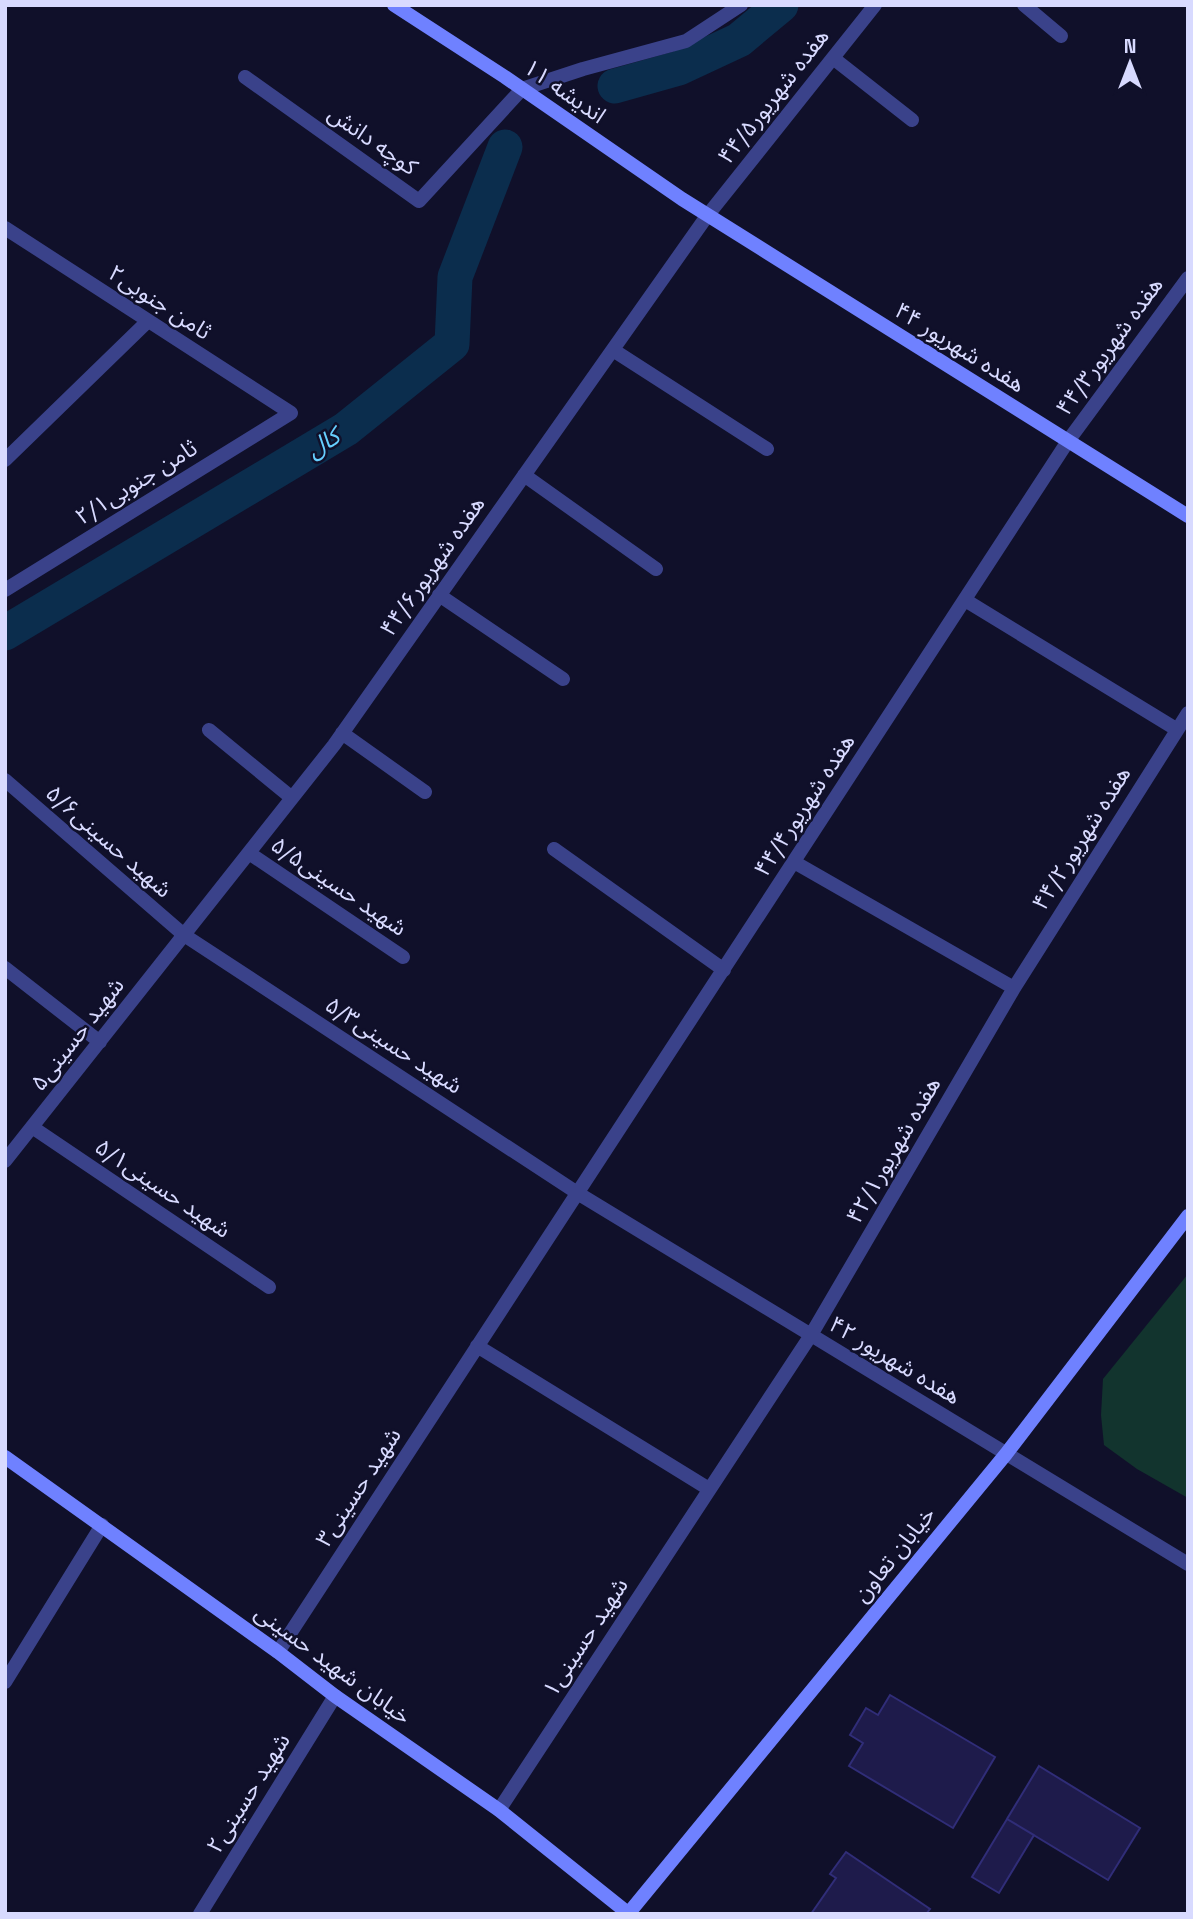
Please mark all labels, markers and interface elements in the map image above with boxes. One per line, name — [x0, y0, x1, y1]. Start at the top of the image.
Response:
street label: هفده شهریور۴۴/۵ — [711, 22, 835, 170]
north arrow — [1095, 28, 1165, 98]
text: N — [1124, 34, 1136, 59]
street label: اندیشه ۱۱ — [518, 52, 612, 130]
street label: کوچه دانش — [322, 98, 424, 182]
street label: ثامن جنوبی۲ — [103, 258, 217, 347]
street label: هفده شهریور۴۴/۳ — [1049, 271, 1169, 421]
street label: هفده شهریور ۴۴ — [889, 295, 1031, 399]
water label: کال — [300, 419, 349, 465]
street label: ثامن جنوبی۲/۱ — [69, 432, 203, 531]
street label: هفده شهریور۴۴/۶ — [373, 490, 491, 642]
street label: هفده شهریور۴۴/۴ — [747, 728, 861, 882]
street label: هفده شهریور۴۴/۲ — [1025, 760, 1137, 916]
street label: شهید حسینی۵/۶ — [40, 778, 178, 904]
street label: شهید حسینی۵/۵ — [265, 829, 413, 943]
street label: شهید حسینی۵ — [23, 971, 131, 1097]
street label: شهید حسینی۵/۳ — [320, 989, 468, 1101]
street label: هفده شهریور۴۲/۱ — [839, 1071, 947, 1229]
street label: شهید حسینی۵/۱ — [89, 1131, 237, 1245]
street label: هفده شهریور ۴۲ — [824, 1309, 966, 1411]
street label: شهید حسینی۳ — [308, 1422, 408, 1552]
street label: خیابان تعاون — [846, 1500, 942, 1608]
street label: شهید حسینی۱ — [535, 1572, 635, 1702]
street label: خیابان شهید حسینی — [249, 1597, 417, 1731]
street label: شهید حسینی۲ — [199, 1727, 297, 1859]

